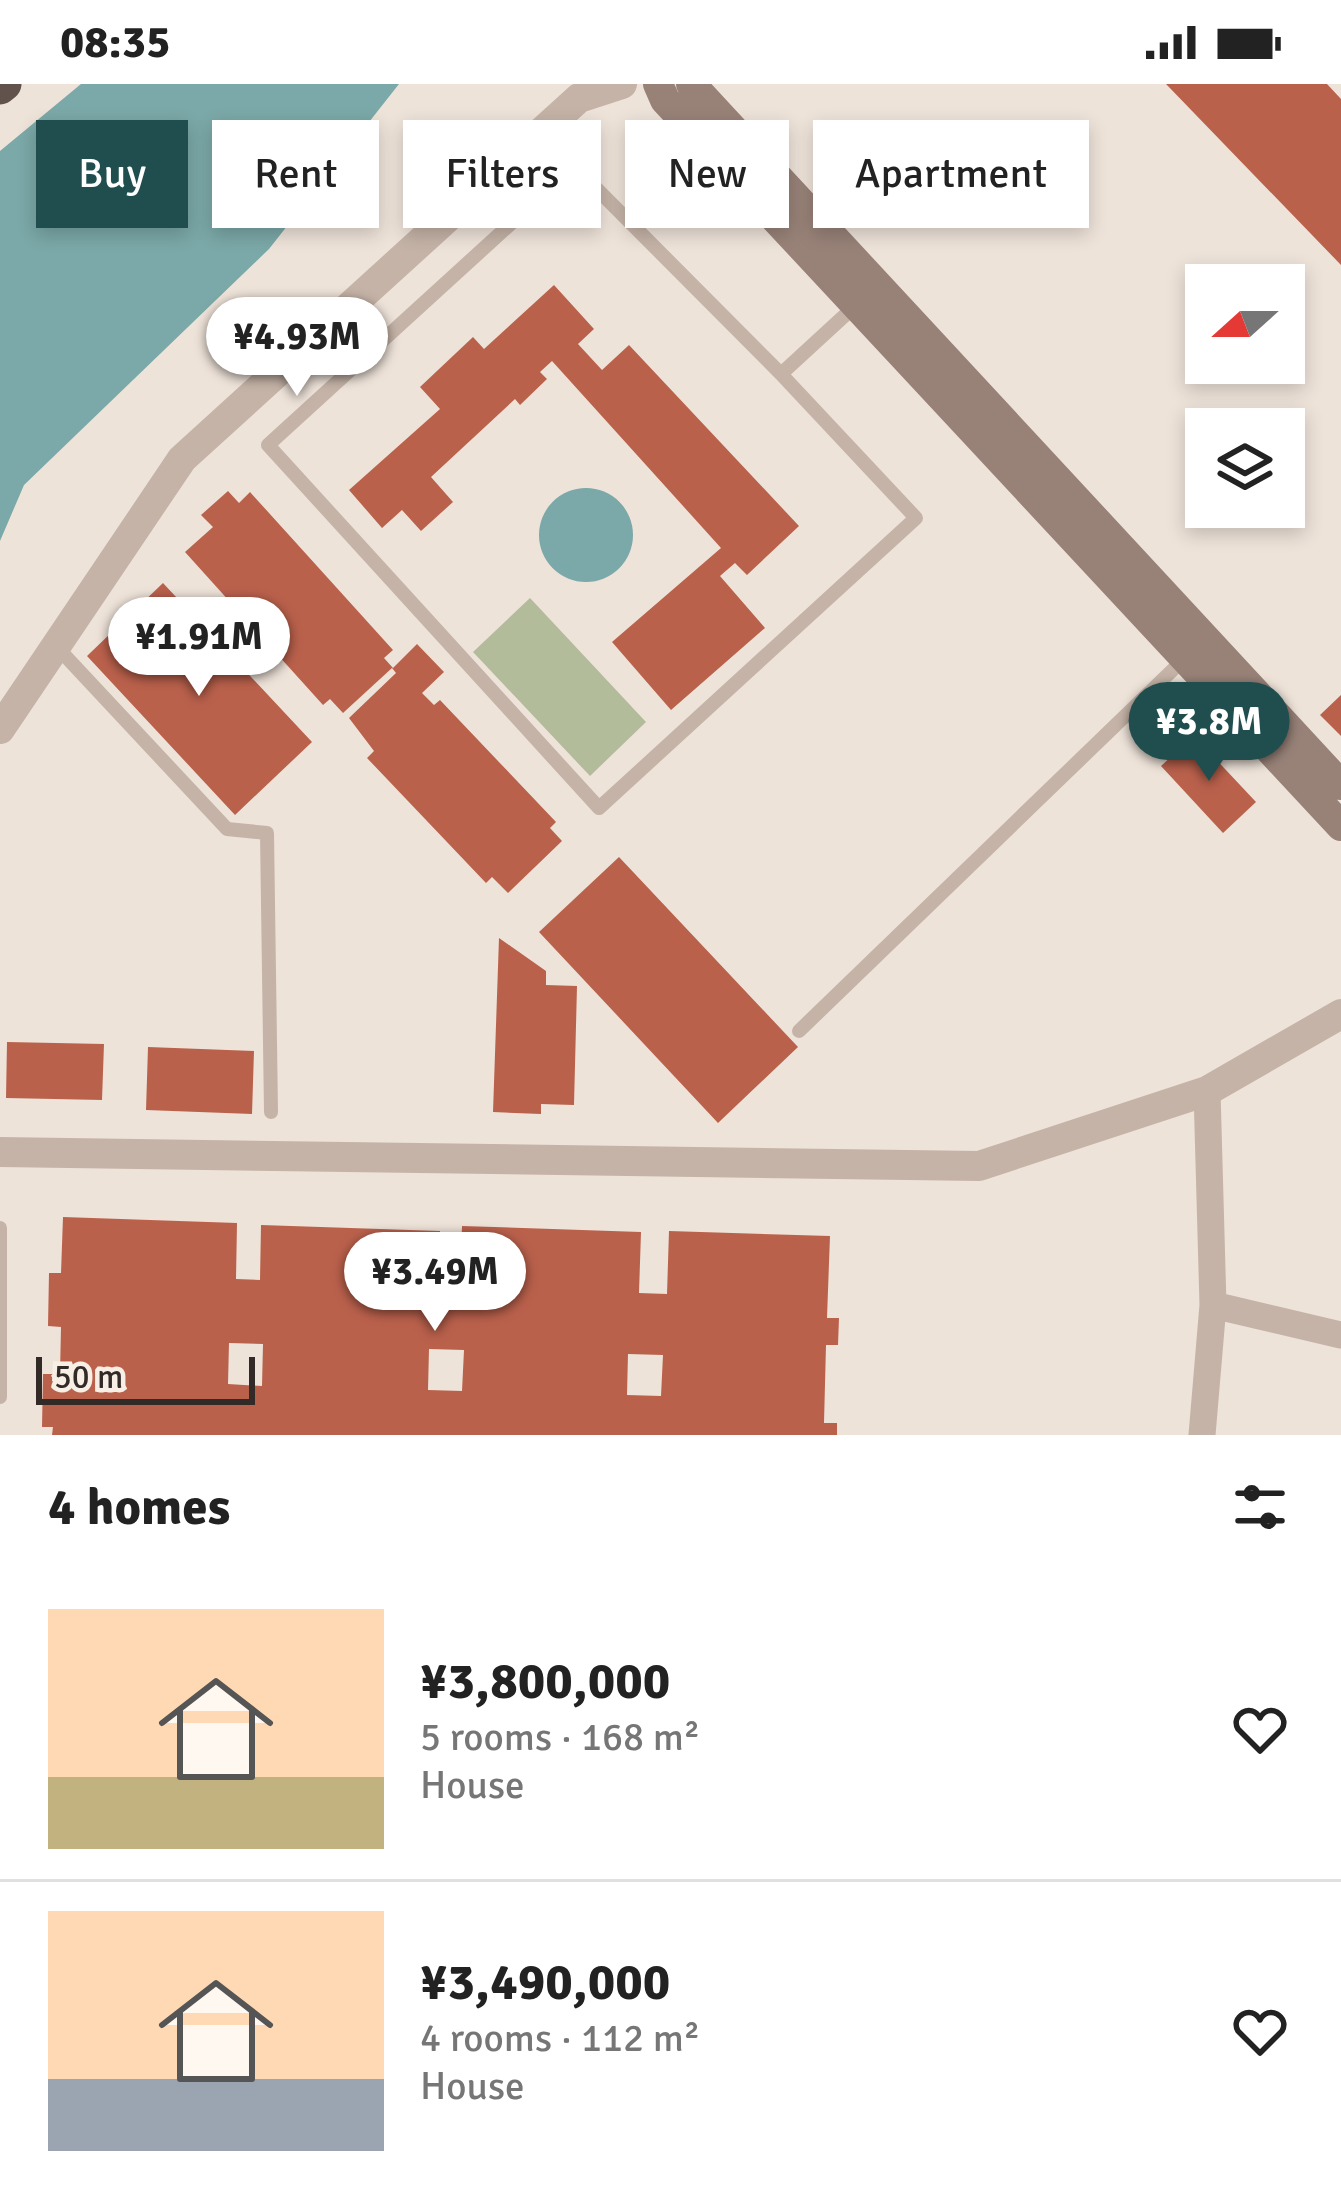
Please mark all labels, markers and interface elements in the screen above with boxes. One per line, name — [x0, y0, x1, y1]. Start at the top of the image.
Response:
text: 08:35 — [60, 15, 170, 70]
chip: Buy — [36, 120, 188, 228]
chip: Rent — [212, 120, 379, 228]
chip: Filters — [403, 120, 601, 228]
chip: New — [625, 120, 789, 228]
chip: Apartment — [813, 120, 1089, 228]
north arrow — [1185, 264, 1305, 384]
map controls — [1185, 264, 1305, 528]
pin: ¥4.93M — [199, 297, 395, 399]
text: ¥4.93M — [233, 312, 361, 360]
button: layers — [1185, 408, 1305, 528]
pin: ¥1.91M — [101, 597, 297, 699]
text: ¥1.91M — [135, 612, 263, 660]
pin: ¥3.8M — [1125, 682, 1293, 784]
text: ¥3.8M — [1156, 697, 1262, 745]
pin: ¥3.49M — [337, 1232, 533, 1334]
text: ¥3.49M — [371, 1247, 499, 1295]
scale bar — [36, 1351, 255, 1404]
text: 50 m — [54, 1357, 123, 1398]
icon: filters — [1227, 1474, 1293, 1540]
text: 4 homes — [48, 1476, 230, 1539]
text: ¥3,800,000 — [420, 1650, 670, 1713]
icon: home — [144, 1657, 288, 1801]
icon: heart — [1227, 1696, 1293, 1762]
text: 5 rooms · 168 m² — [420, 1713, 700, 1761]
text: House — [420, 1761, 525, 1809]
text: ¥3,490,000 — [420, 1951, 670, 2014]
icon: home — [144, 1959, 288, 2103]
icon: heart — [1227, 1998, 1293, 2064]
text: 4 rooms · 112 m² — [420, 2014, 700, 2062]
text: House — [420, 2062, 525, 2110]

